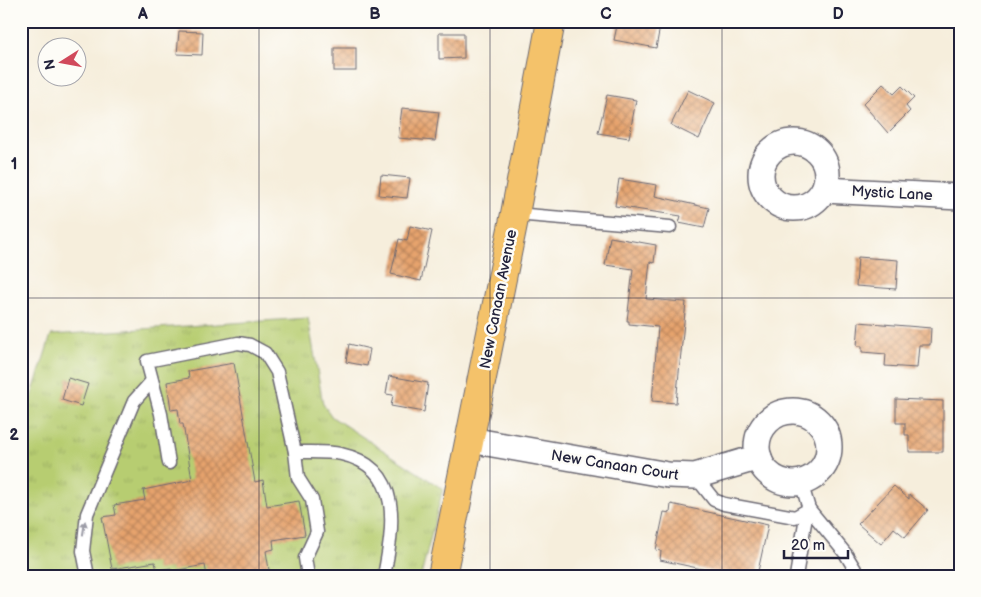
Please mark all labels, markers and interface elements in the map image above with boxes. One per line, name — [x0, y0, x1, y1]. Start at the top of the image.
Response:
text: A — [137, 5, 148, 24]
text: B — [369, 5, 381, 24]
text: C — [600, 5, 612, 24]
text: D — [832, 5, 844, 24]
north arrow — [38, 38, 88, 88]
text: N — [40, 58, 59, 71]
text: 1 — [11, 155, 17, 174]
street label: Mystic Lane — [851, 182, 933, 205]
street label: New Canaan Avenue — [476, 228, 521, 370]
text: 2 — [9, 426, 19, 445]
street label: New Canaan Court — [550, 446, 680, 485]
one-way arrow — [81, 519, 89, 535]
scale bar — [784, 527, 847, 559]
text: 20 m — [791, 536, 825, 555]

